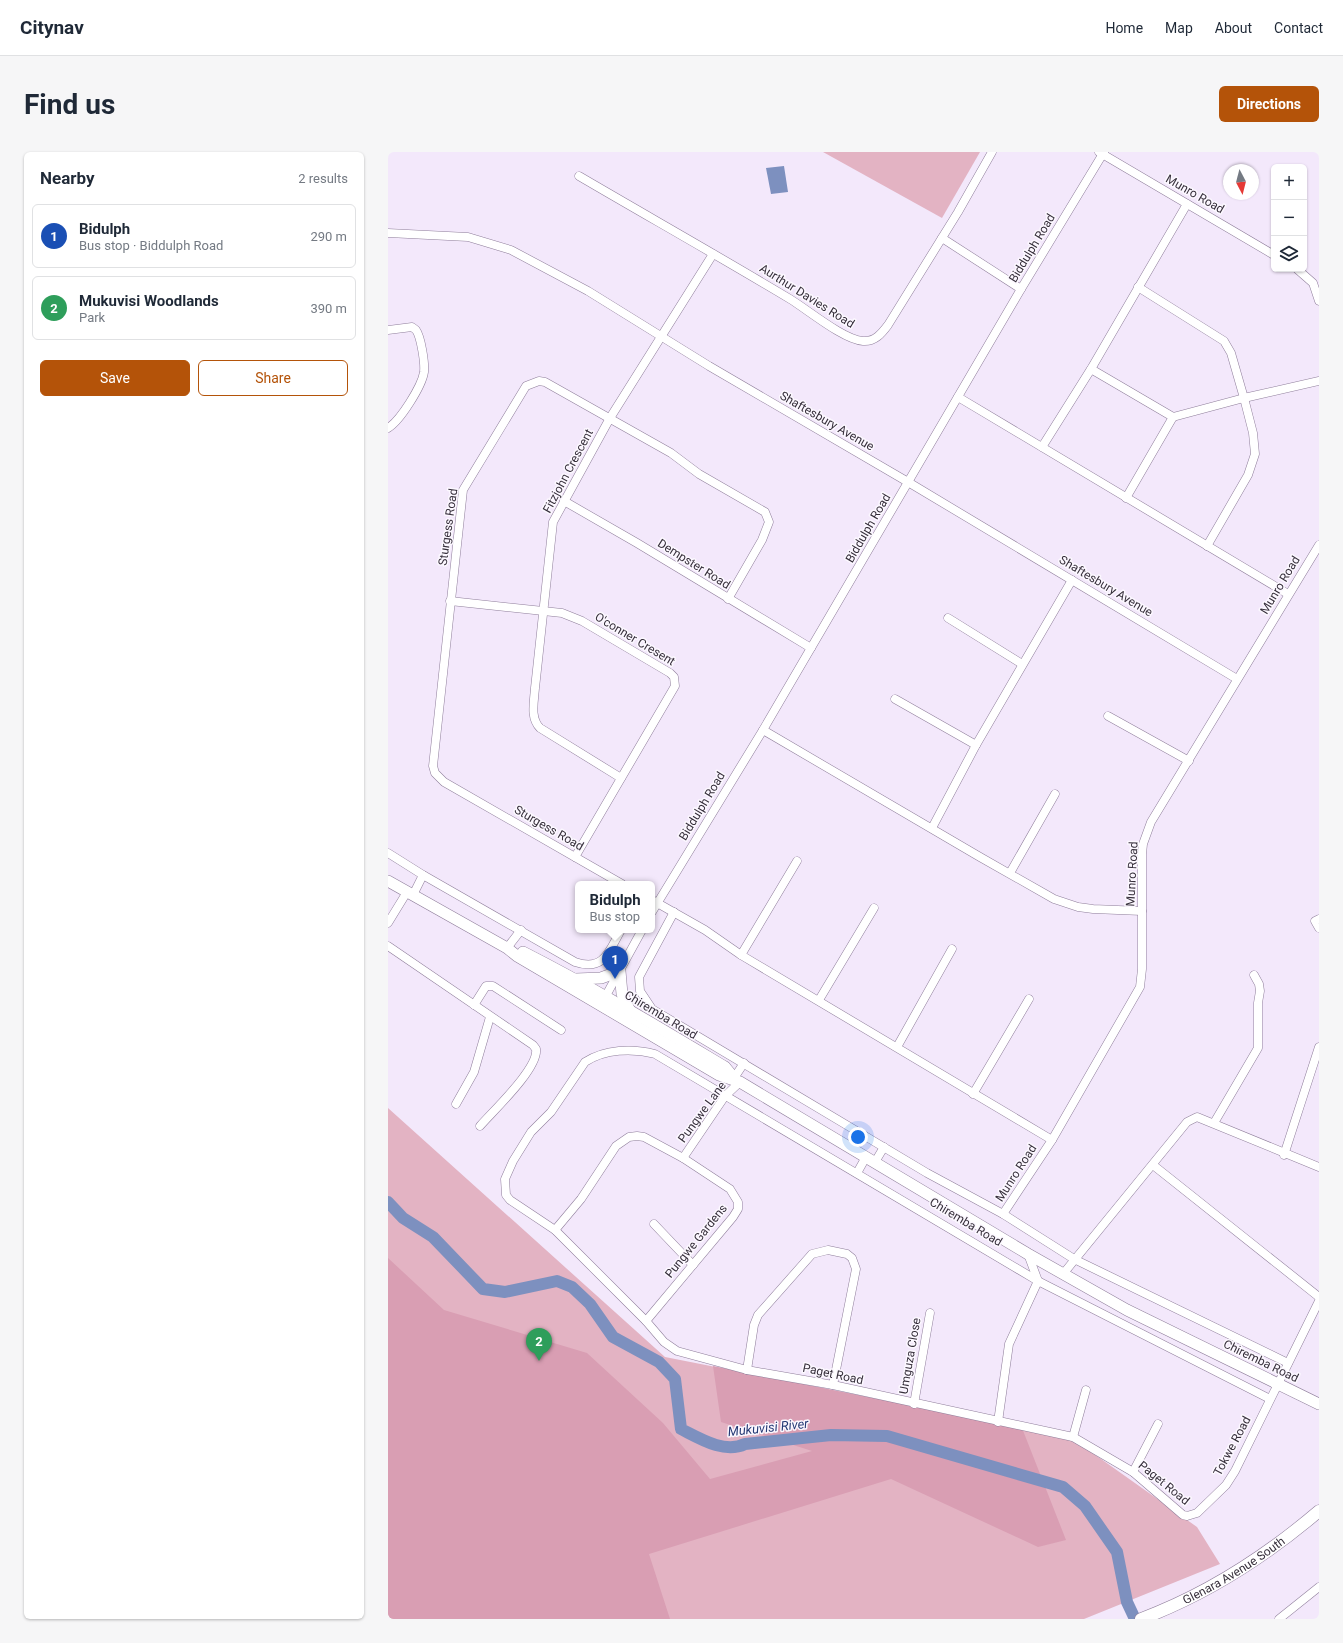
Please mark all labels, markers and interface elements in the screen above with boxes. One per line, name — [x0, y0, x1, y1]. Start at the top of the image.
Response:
text: Citynav — [20, 16, 84, 39]
text: Home — [1105, 20, 1143, 36]
text: Map — [1165, 20, 1193, 36]
text: About — [1215, 20, 1252, 36]
text: Contact — [1274, 20, 1323, 36]
button: Directions — [1219, 86, 1319, 122]
text: Find us — [24, 88, 115, 121]
north arrow — [1223, 164, 1259, 200]
map controls — [1271, 164, 1307, 272]
button: + — [1271, 164, 1307, 200]
text: Nearby — [40, 168, 95, 188]
text: 2 results — [298, 171, 348, 186]
street label: Munro Road — [1163, 172, 1227, 216]
button: − — [1271, 200, 1307, 236]
street label: Biddulph Road — [1006, 211, 1058, 285]
text: Bidulph — [79, 220, 130, 238]
text: 1 — [50, 229, 58, 244]
text: 290 m — [310, 229, 347, 244]
button: layers — [1271, 236, 1307, 272]
text: Bus stop · Biddulph Road — [79, 238, 223, 253]
street label: Aurthur Davies Road — [757, 261, 857, 331]
text: Mukuvisi Woodlands — [79, 292, 219, 310]
text: 2 — [50, 301, 58, 316]
text: 390 m — [310, 301, 347, 316]
text: Park — [79, 310, 105, 325]
button: Save — [40, 360, 190, 396]
button: Share — [198, 360, 348, 396]
street label: Shaftesbury Avenue — [777, 388, 877, 454]
street label: Fitzjohn Crescent — [540, 427, 596, 515]
street label: Sturgess Road — [436, 488, 460, 566]
street label: Biddulph Road — [843, 491, 893, 565]
street label: Dempster Road — [655, 536, 733, 592]
street label: Shaftesbury Avenue — [1057, 553, 1155, 619]
street label: Munro Road — [1257, 554, 1303, 616]
street label: O'conner Cresent — [592, 610, 678, 668]
street label: Biddulph Road — [676, 769, 728, 843]
street label: Sturgess Road — [512, 803, 586, 853]
street label: Munro Road — [1123, 841, 1141, 907]
popup — [575, 881, 655, 933]
text: Bidulph — [589, 891, 641, 909]
text: Bus stop — [589, 909, 640, 924]
pin: 1 — [602, 946, 628, 979]
street label: Chiremba Road — [622, 988, 700, 1042]
street label: Pungwe Lane — [675, 1079, 729, 1145]
your location — [848, 1127, 868, 1147]
street label: Munro Road — [992, 1142, 1040, 1204]
street label: Chiremba Road — [927, 1195, 1005, 1249]
street label: Pungwe Gardens — [662, 1201, 730, 1281]
street label: Umguza Close — [896, 1317, 924, 1395]
pin: 2 — [526, 1328, 552, 1361]
street label: Chiremba Road — [1221, 1337, 1301, 1385]
street label: Paget Road — [801, 1361, 865, 1387]
street label: Tokwe Road — [1210, 1414, 1254, 1478]
water label: Mukuvisi River — [727, 1416, 810, 1439]
street label: Paget Road — [1136, 1458, 1192, 1508]
street label: Glenara Avenue South — [1181, 1534, 1288, 1607]

